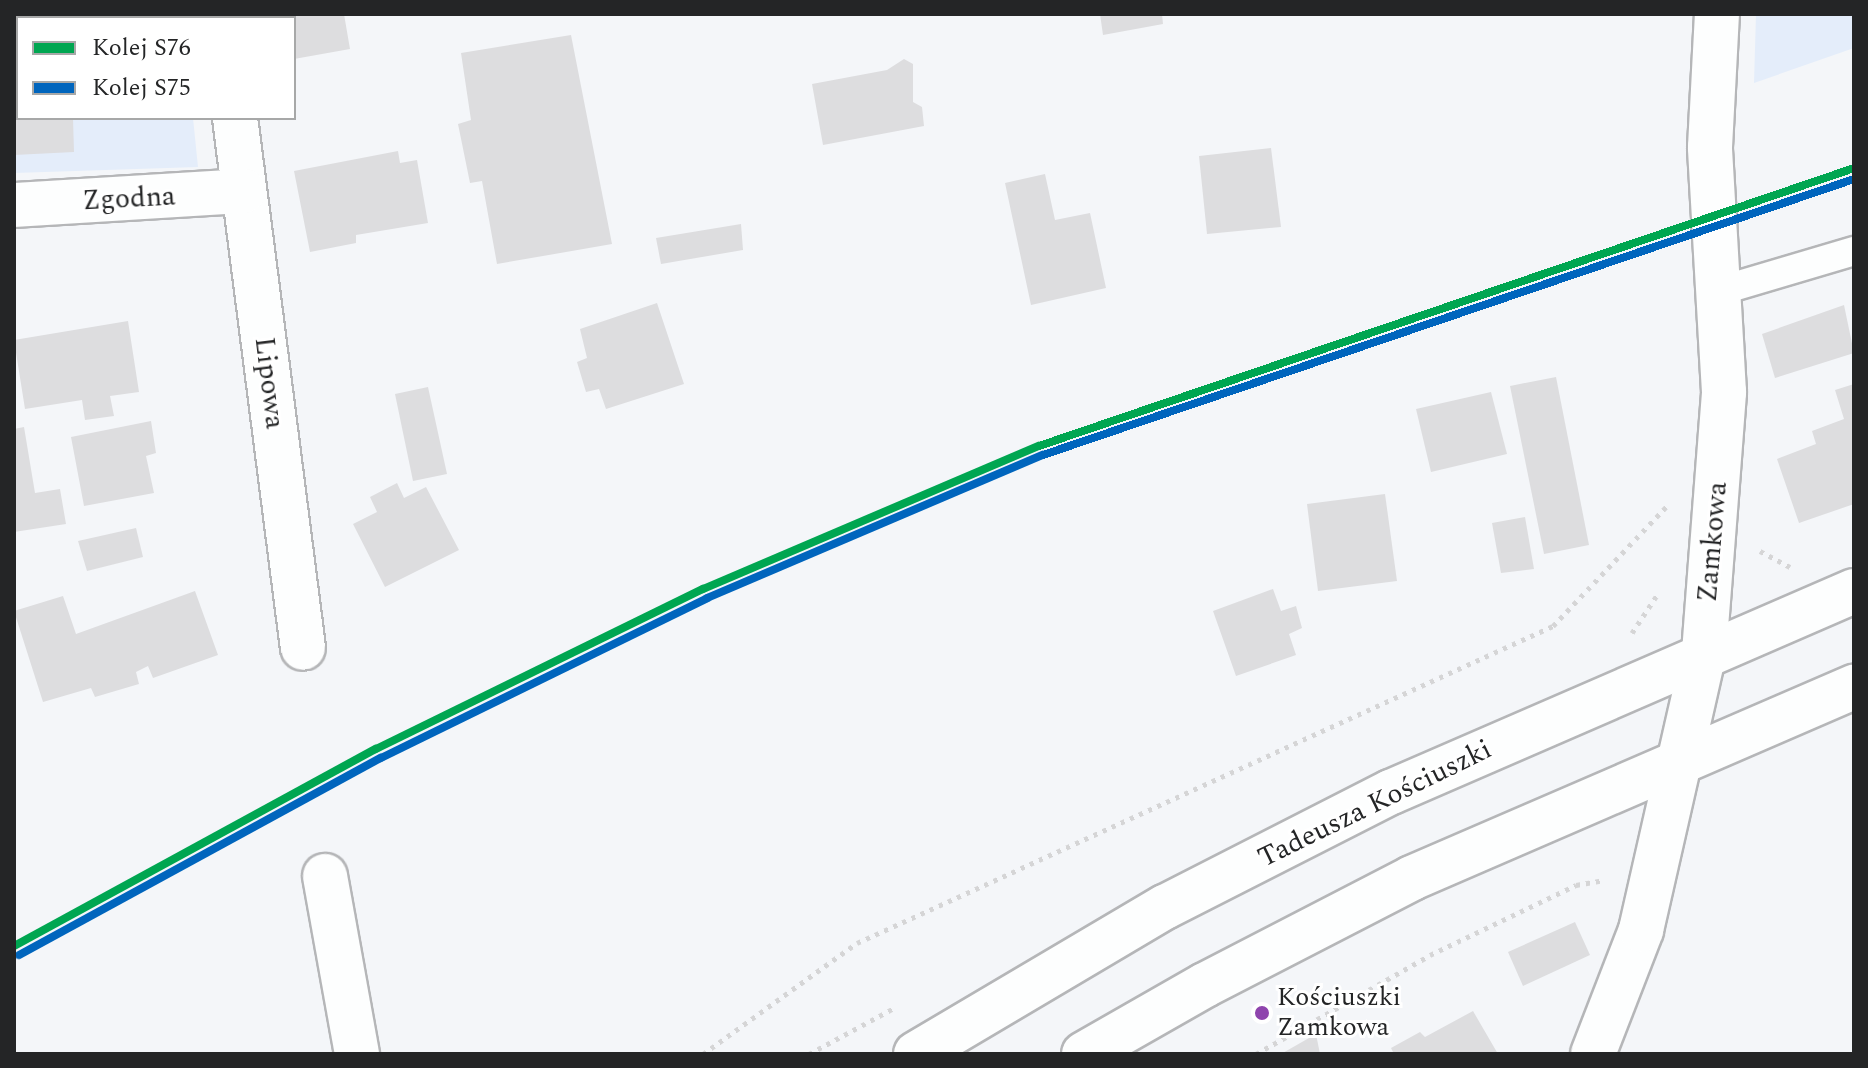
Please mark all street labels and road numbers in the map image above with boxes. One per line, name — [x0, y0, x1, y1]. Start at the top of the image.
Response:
street label: Zgodna — [82, 180, 176, 218]
street label: Lipowa — [247, 335, 291, 431]
street label: Zamkowa — [1691, 480, 1735, 604]
street label: Tadeusza Kościuszki — [1253, 733, 1497, 875]

